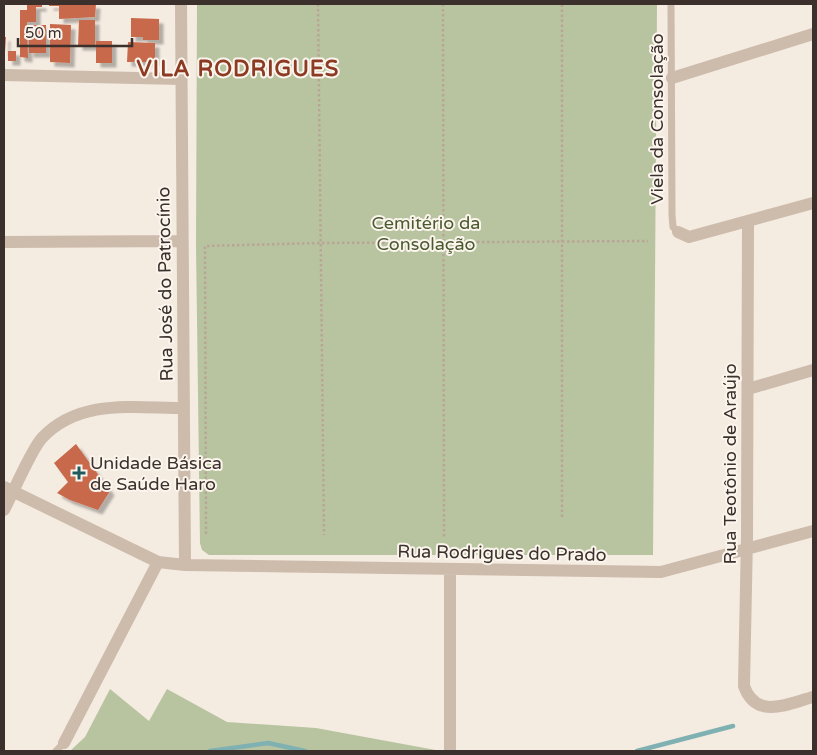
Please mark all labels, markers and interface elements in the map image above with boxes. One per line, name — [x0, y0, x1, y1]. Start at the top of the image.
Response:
scale bar — [18, 15, 131, 47]
text: 50 m — [25, 24, 62, 42]
street label: Viela da Consolação — [646, 33, 668, 205]
district label: VILA RODRIGUES — [137, 56, 339, 82]
street label: Rua José do Patrocínio — [152, 186, 178, 382]
park label: Cemitério da Consolação — [372, 212, 480, 255]
street label: Rua Teotônio de Araújo — [719, 363, 741, 565]
place label: Unidade Básica de Saúde Haro — [90, 452, 222, 495]
marker: Unidade Básica de Saúde Haro — [72, 466, 86, 480]
street label: Rua Rodrigues do Prado — [397, 540, 607, 566]

